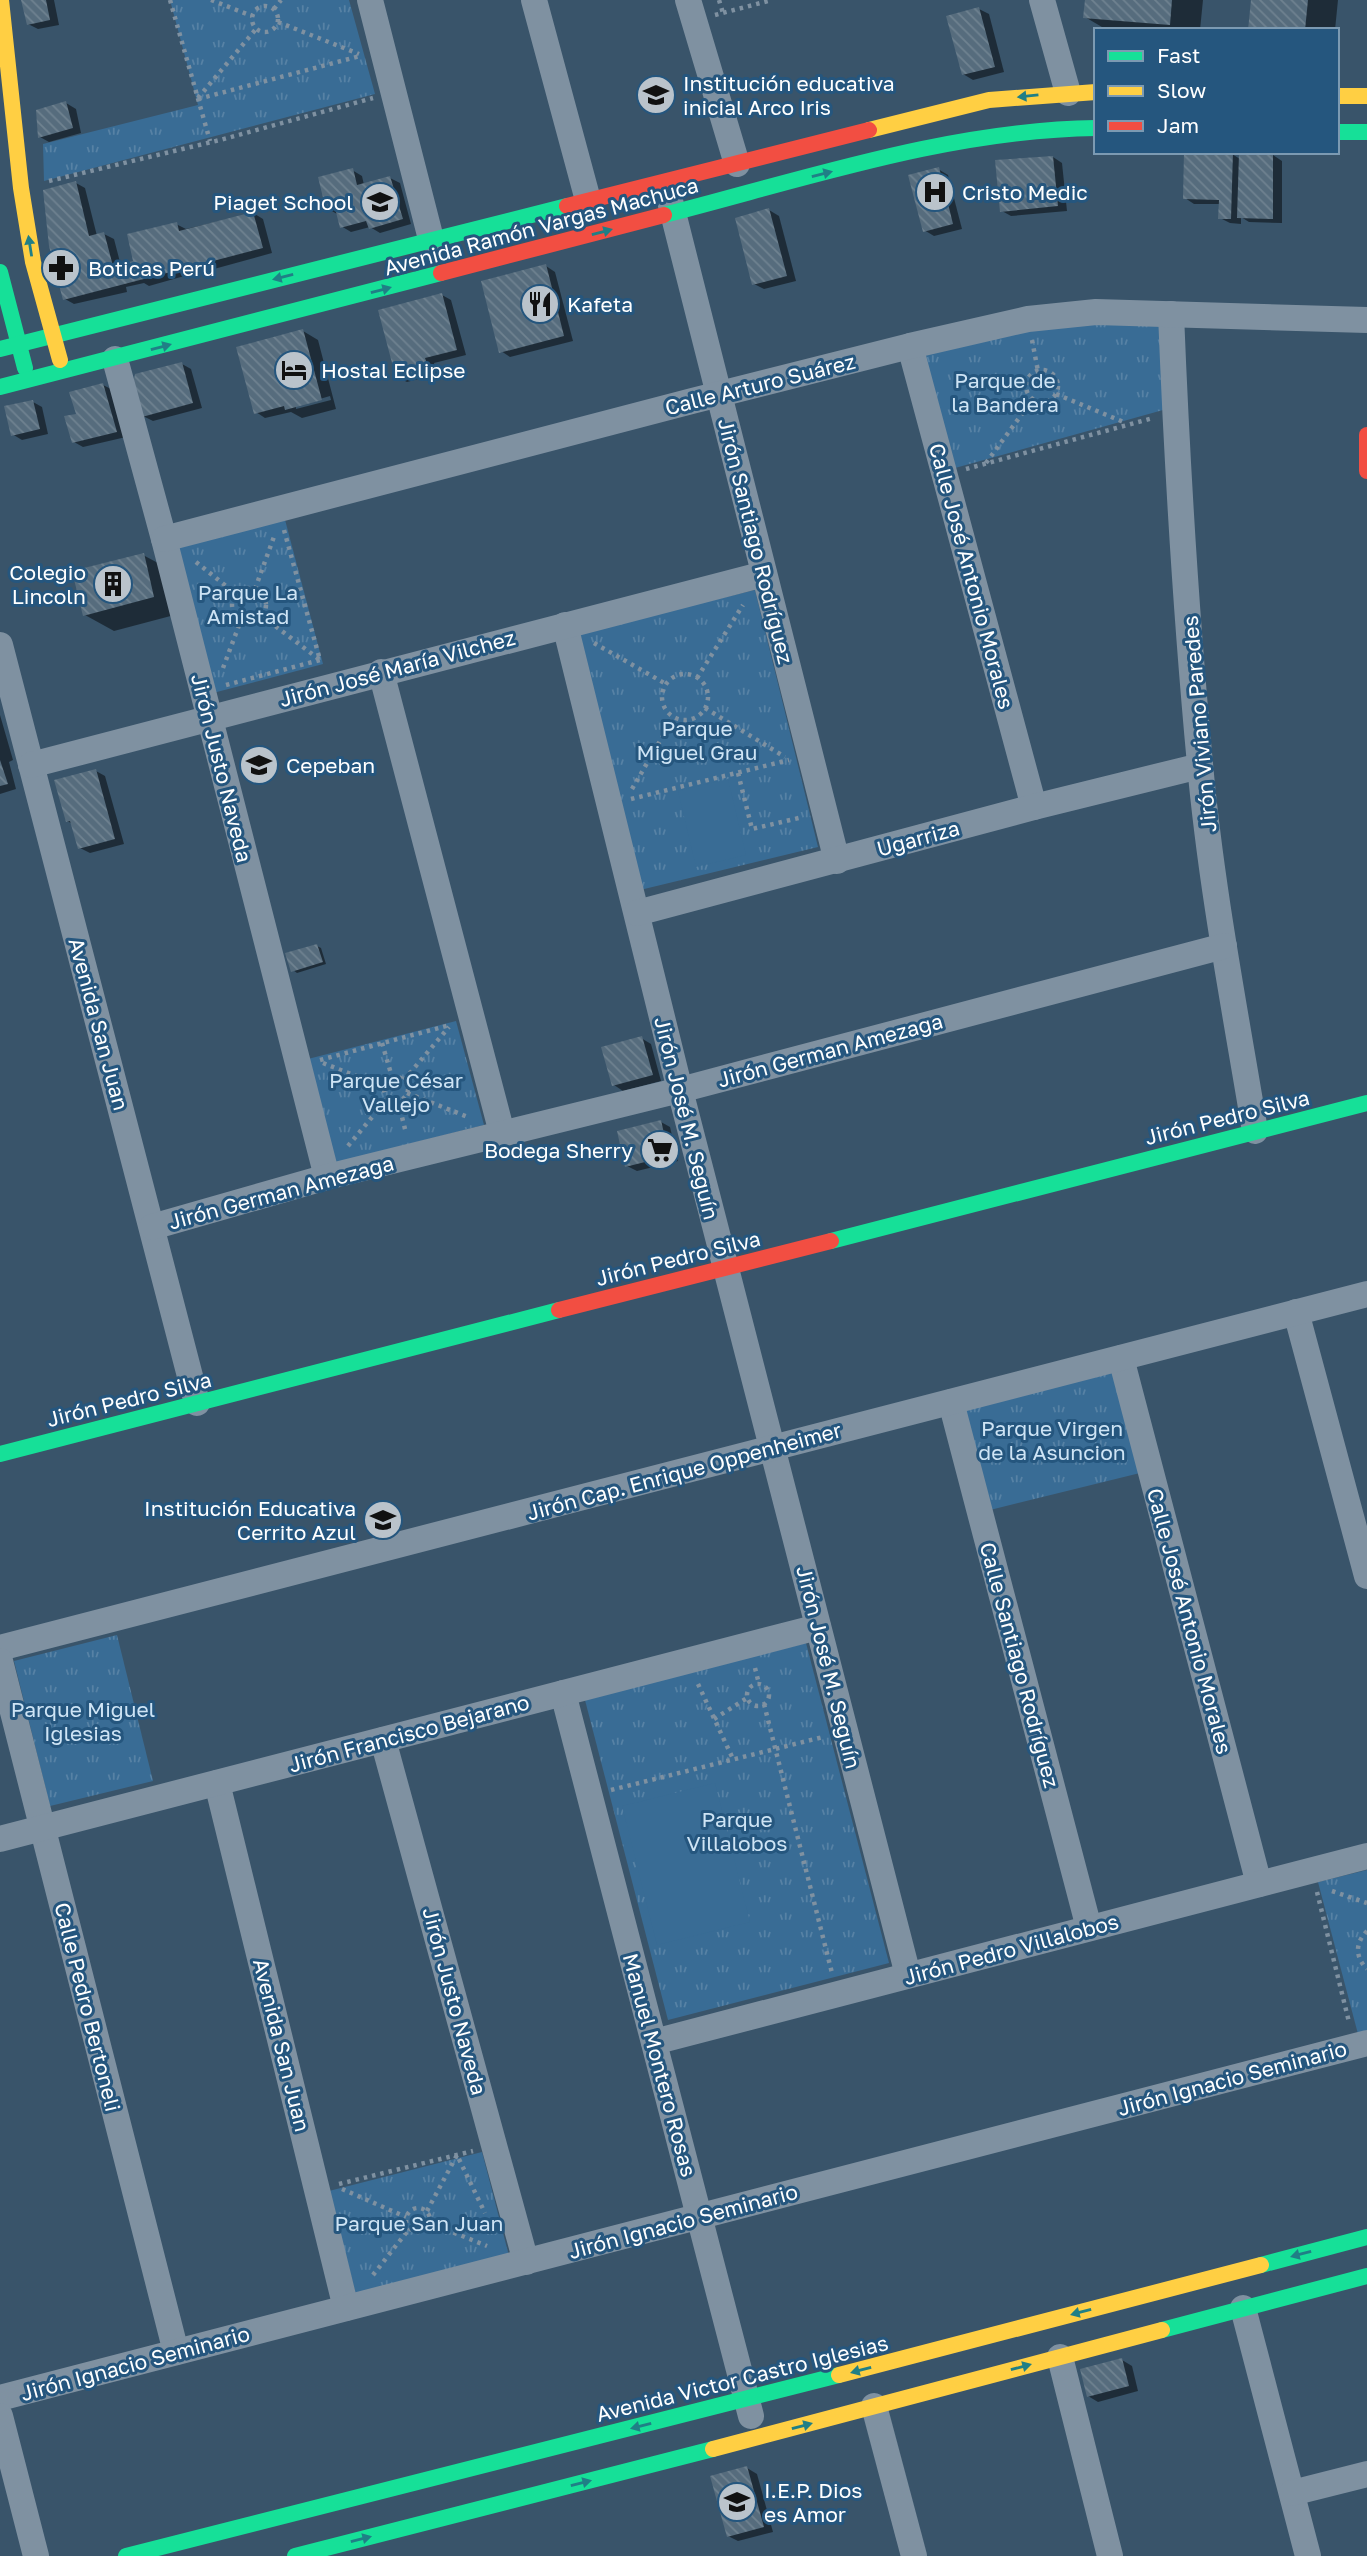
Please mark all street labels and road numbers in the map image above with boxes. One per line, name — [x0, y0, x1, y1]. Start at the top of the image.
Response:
street label: Avenida Ramón Vargas Machuca — [381, 171, 701, 281]
street label: Calle Arturo Suárez — [662, 348, 858, 420]
street label: Jirón Santiago Rodríguez — [713, 415, 799, 667]
street label: Calle José Antonio Morales — [924, 440, 1020, 712]
street label: Jirón Viviano Paredes — [1177, 615, 1221, 833]
street label: Jirón José María Vilchez — [276, 624, 518, 712]
street label: Jirón Justo Naveda — [186, 671, 258, 865]
street label: Ugarriza — [874, 814, 962, 862]
street label: Avenida San Juan — [63, 935, 135, 1113]
street label: Jirón German Amezaga — [715, 1007, 945, 1093]
street label: Jirón José M. Seguín — [649, 1014, 725, 1222]
street label: Jirón Pedro Silva — [1142, 1084, 1312, 1150]
street label: Jirón German Amezaga — [166, 1149, 396, 1235]
street label: Jirón Pedro Silva — [593, 1225, 763, 1291]
street label: Jirón Pedro Silva — [44, 1366, 214, 1432]
street label: Jirón Cap. Enrique Oppenheimer — [524, 1416, 844, 1526]
street label: Calle José Antonio Morales — [1142, 1485, 1238, 1757]
street label: Calle Santiago Rodríguez — [975, 1539, 1065, 1791]
street label: Jirón José M. Seguín — [791, 1563, 867, 1771]
street label: Jirón Francisco Bejarano — [286, 1688, 532, 1778]
street label: Calle Pedro Bertoneli — [49, 1900, 127, 2114]
street label: Jirón Justo Naveda — [417, 1904, 493, 2098]
street label: Jirón Pedro Villalobos — [901, 1908, 1121, 1990]
street label: Manuel Montero Rosas — [618, 1950, 702, 2180]
street label: Avenida San Juan — [248, 1956, 316, 2134]
street label: Jirón Ignacio Seminario — [1115, 2035, 1349, 2121]
street label: Jirón Ignacio Seminario — [566, 2178, 800, 2264]
street label: Jirón Ignacio Seminario — [18, 2320, 252, 2406]
street label: Avenida Victor Castro Iglesias — [593, 2329, 891, 2427]

